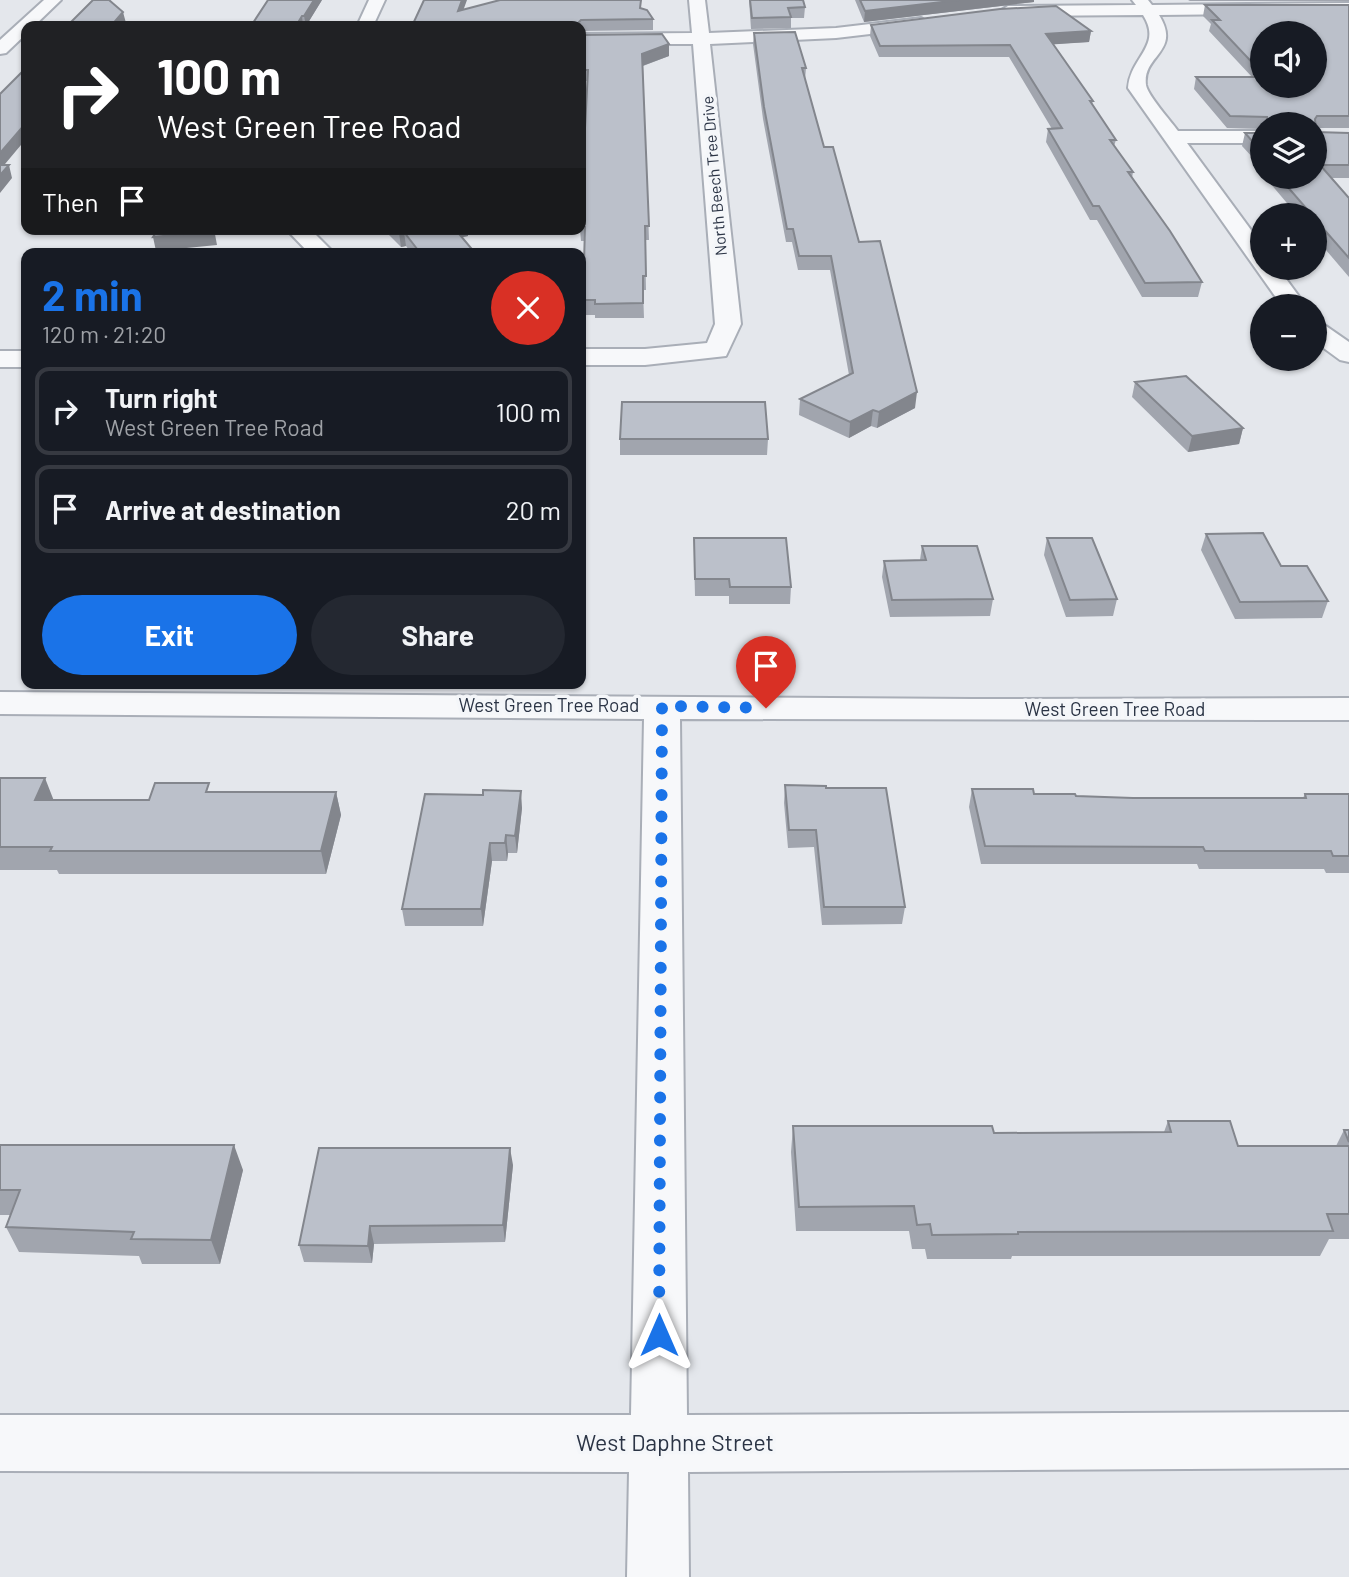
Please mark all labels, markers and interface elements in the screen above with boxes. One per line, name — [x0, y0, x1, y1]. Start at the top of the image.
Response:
map controls — [1250, 21, 1327, 371]
button: sound — [1250, 21, 1327, 98]
text: 100 m — [157, 46, 281, 105]
icon: right — [42, 49, 133, 140]
street label: North Beech Tree Drive — [697, 95, 730, 257]
text: West Green Tree Road — [157, 106, 462, 144]
button: layers — [1250, 112, 1327, 189]
icon: arrive — [113, 182, 151, 220]
text: Then — [42, 186, 99, 217]
button: + — [1250, 203, 1327, 280]
text: 2 min — [42, 269, 143, 319]
button: close — [491, 271, 565, 345]
button: − — [1250, 294, 1327, 371]
text: 120 m · 21:20 — [42, 320, 166, 348]
text: Turn right — [105, 382, 218, 413]
icon: right — [46, 392, 84, 430]
text: 100 m — [496, 396, 561, 427]
text: West Green Tree Road — [105, 413, 324, 441]
icon: arrive — [46, 490, 84, 528]
text: Arrive at destination — [105, 494, 341, 525]
text: 20 m — [506, 494, 561, 525]
button: Exit — [42, 595, 297, 675]
button: Share — [311, 595, 565, 675]
pin — [736, 636, 796, 708]
icon: arrive — [747, 647, 785, 685]
street label: West Green Tree Road — [459, 693, 640, 716]
street label: West Green Tree Road — [1025, 697, 1206, 720]
position arrow — [622, 1298, 696, 1372]
street label: West Daphne Street — [576, 1428, 774, 1456]

